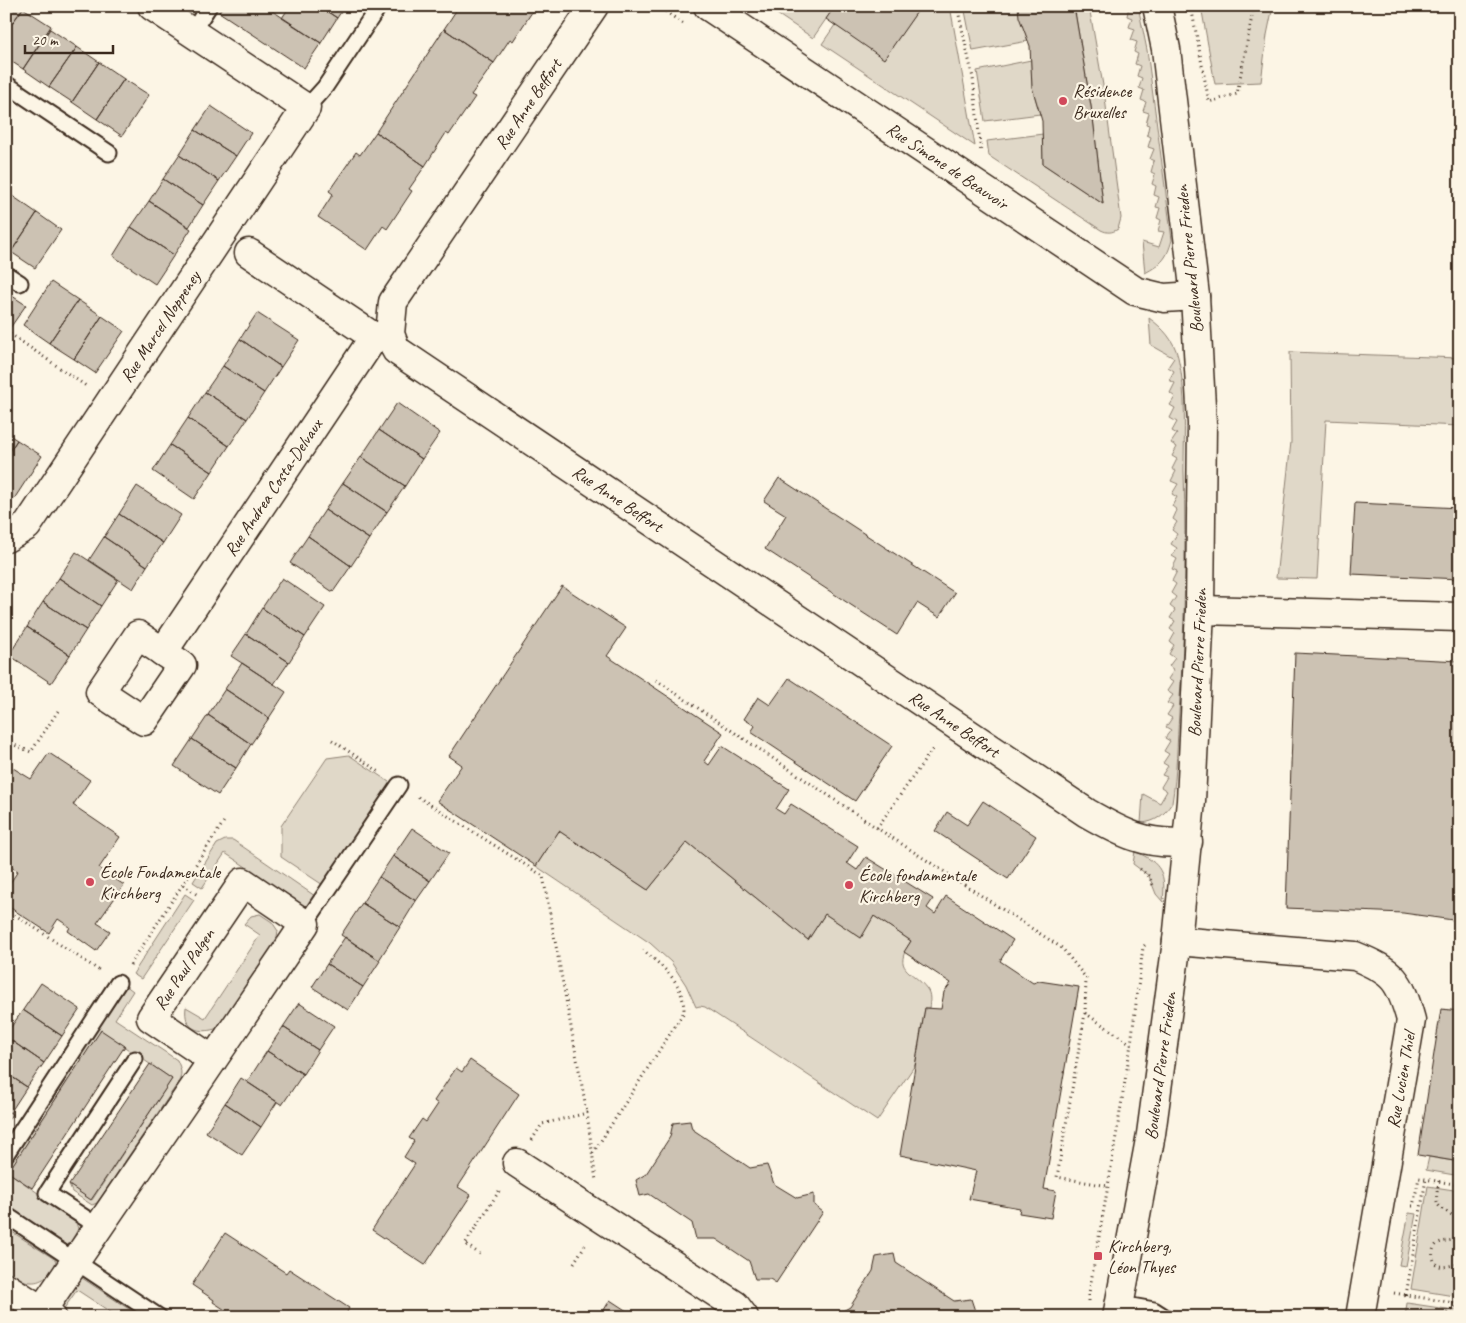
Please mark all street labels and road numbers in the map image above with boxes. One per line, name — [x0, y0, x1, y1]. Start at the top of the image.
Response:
street label: Rue Anne Beffort — [490, 53, 567, 153]
street label: Rue Simone de Beauvoir — [882, 117, 1014, 215]
street label: Boulevard Pierre Frieden — [1170, 183, 1208, 334]
street label: Rue Marcel Noppeney — [115, 265, 206, 386]
street label: Rue Andrea Costa-Delvaux — [219, 413, 328, 560]
street label: Rue Anne Beffort — [568, 460, 669, 538]
street label: Boulevard Pierre Frieden — [1183, 587, 1211, 737]
street label: Rue Anne Beffort — [905, 686, 1005, 763]
street label: Rue Paul Palgen — [149, 923, 220, 1014]
street label: Boulevard Pierre Frieden — [1139, 990, 1181, 1141]
street label: Rue Lucien Thiel — [1382, 1027, 1421, 1130]

